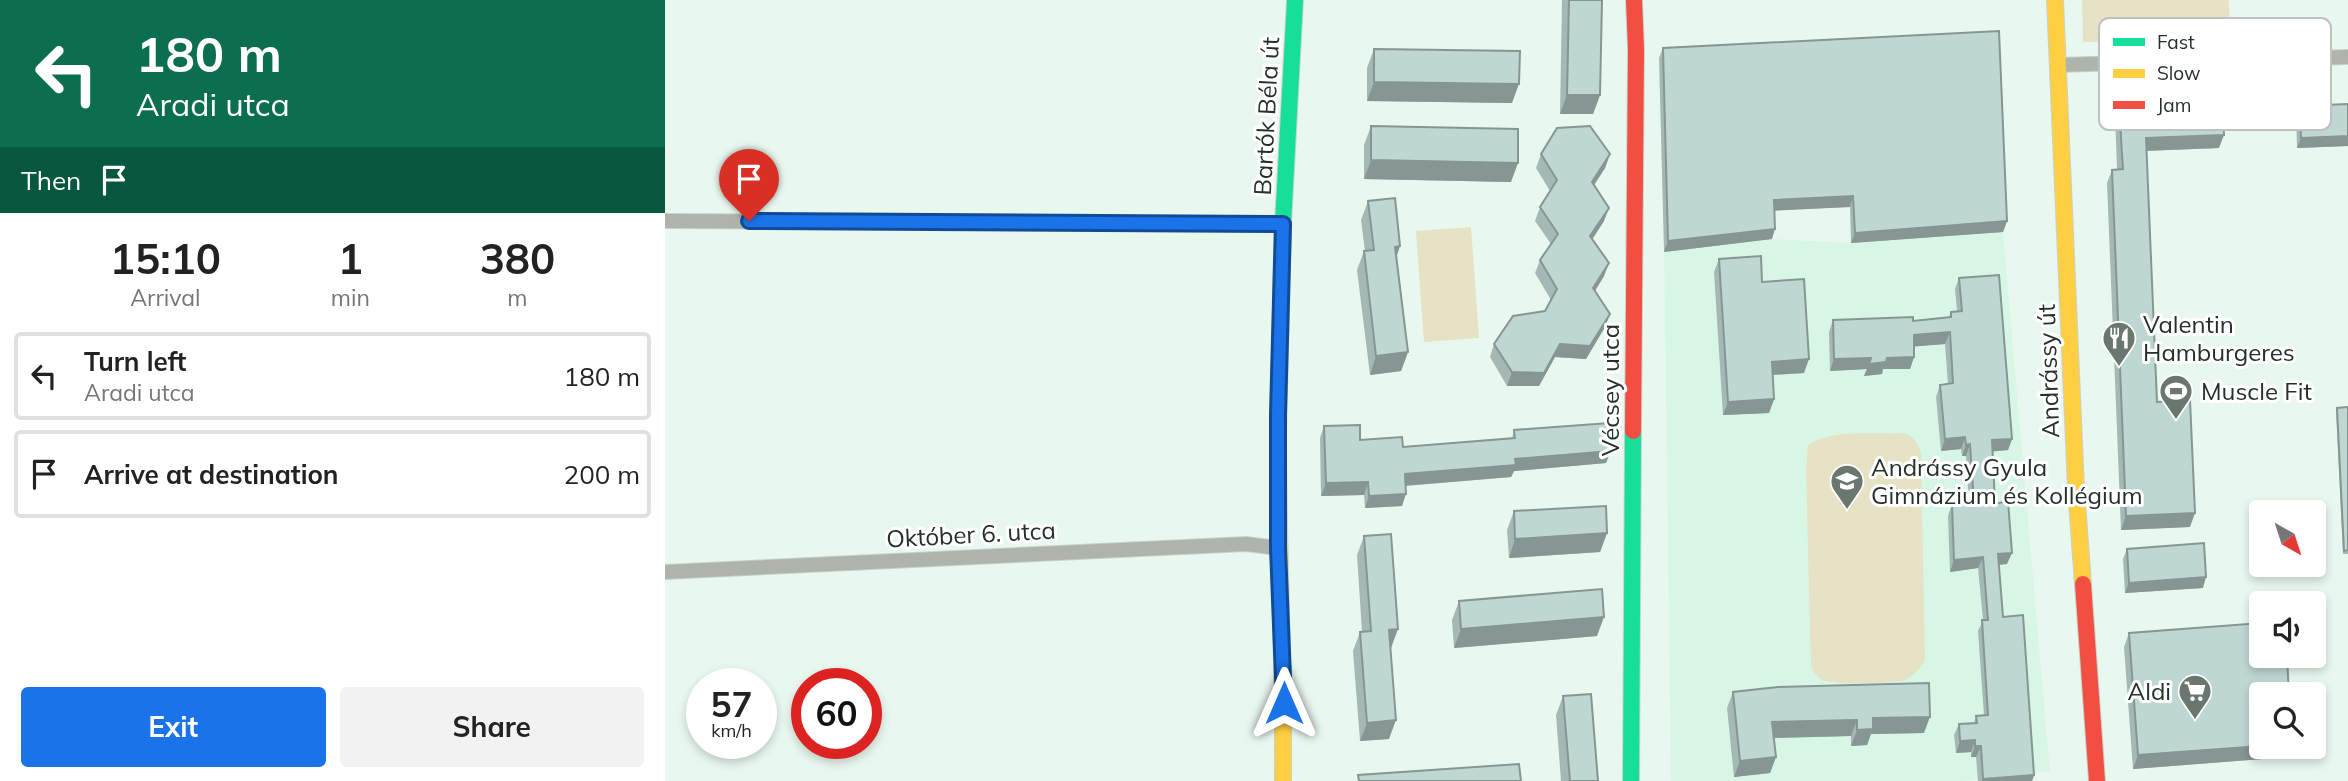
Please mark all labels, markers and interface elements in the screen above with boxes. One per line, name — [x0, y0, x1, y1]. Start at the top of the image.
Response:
legend — [2099, 18, 2331, 130]
text: 180 m — [136, 23, 282, 84]
icon: left — [21, 28, 112, 119]
text: Fast — [2157, 30, 2195, 54]
street label: Bartók Béla út — [1247, 36, 1285, 196]
text: Slow — [2157, 61, 2201, 85]
text: Aradi utca — [136, 84, 290, 124]
text: Jam — [2157, 93, 2191, 117]
pin — [719, 149, 779, 221]
icon: arrive — [730, 160, 768, 198]
icon: arrive — [95, 161, 133, 199]
text: Then — [21, 164, 81, 197]
text: 15:10 — [110, 232, 221, 285]
text: 1 — [338, 232, 363, 285]
text: 380 — [480, 232, 555, 285]
text: Arrival — [130, 283, 201, 312]
text: min — [331, 283, 370, 312]
text: m — [507, 283, 528, 312]
street label: Andrássy út — [2031, 303, 2065, 439]
place label: Valentin Hamburgeres — [2143, 309, 2295, 367]
restaurant icon: Valentin Hamburgeres — [2100, 319, 2138, 368]
street label: Vécsey utca — [1595, 324, 1625, 456]
text: Turn left — [84, 345, 186, 378]
icon: left — [25, 357, 63, 395]
text: 180 m — [564, 360, 640, 393]
sports icon: Muscle Fit — [2157, 372, 2195, 421]
place label: Muscle Fit — [2201, 376, 2312, 406]
text: Aradi utca — [84, 378, 195, 407]
place label: Andrássy Gyula Gimnázium és Kollégium — [1871, 452, 2143, 510]
icon: arrive — [25, 455, 63, 493]
text: Arrive at destination — [84, 458, 339, 491]
text: 200 m — [564, 458, 640, 491]
school or university icon: Andrássy Gyula Gimnázium és Kollégium — [1828, 462, 1866, 511]
north arrow — [2249, 500, 2326, 578]
map controls — [2249, 500, 2326, 759]
street label: Október 6. utca — [886, 515, 1056, 553]
button: sound — [2249, 591, 2326, 668]
position arrow — [1247, 666, 1321, 740]
speed limit sign: 60 — [791, 668, 882, 759]
supermarket icon: Aldi — [2176, 672, 2214, 721]
place label: Aldi — [2128, 676, 2171, 706]
text: 57 — [710, 682, 753, 726]
button: search — [2249, 682, 2326, 759]
button: Exit — [21, 687, 326, 767]
button: Share — [340, 687, 644, 767]
text: km/h — [711, 719, 752, 742]

